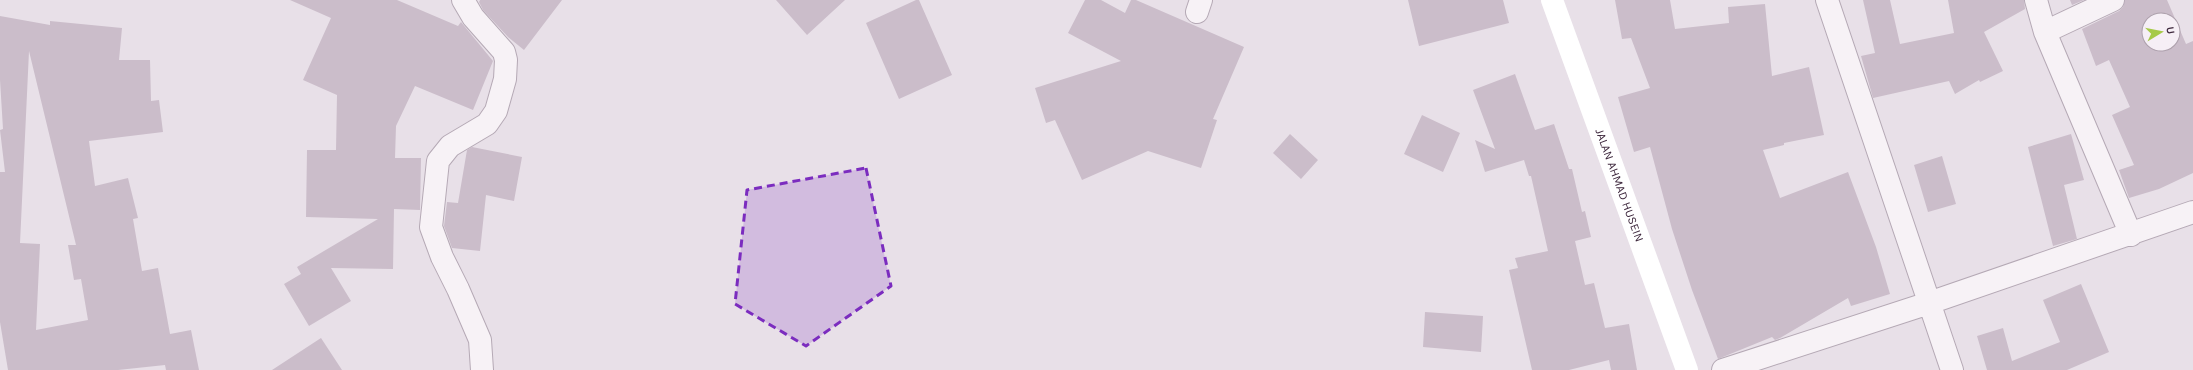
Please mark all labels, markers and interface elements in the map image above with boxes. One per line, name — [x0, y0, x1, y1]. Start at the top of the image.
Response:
north arrow — [2141, 12, 2181, 52]
text: U — [2163, 25, 2177, 35]
street label: JALAN AHMAD HUSEIN — [1592, 126, 1647, 244]

